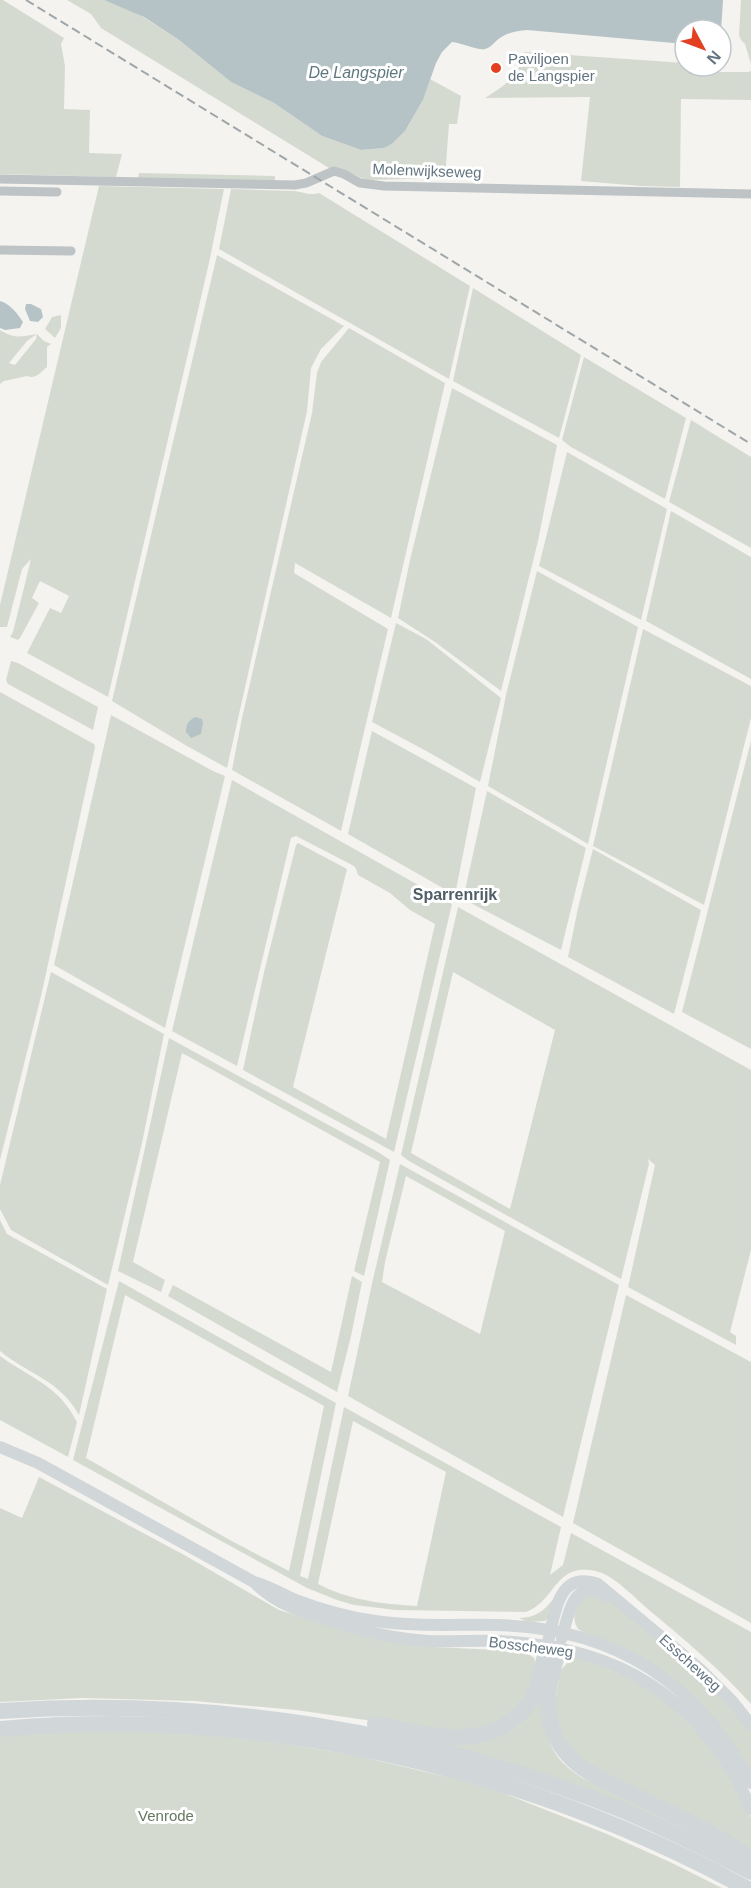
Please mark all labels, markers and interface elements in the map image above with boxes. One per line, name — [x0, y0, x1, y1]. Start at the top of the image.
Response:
north arrow — [673, 18, 733, 78]
text: N — [704, 48, 724, 67]
place label: Paviljoen de Langspier — [508, 50, 595, 84]
marker: Paviljoen de Langspier — [489, 61, 503, 75]
water label: De Langspier — [308, 64, 404, 81]
street label: Molenwijkseweg — [372, 160, 482, 181]
district label: Sparrenrijk — [413, 886, 497, 903]
street label: Esscheweg — [656, 1631, 725, 1695]
street label: Bosscheweg — [488, 1633, 574, 1660]
park label: Venrode — [138, 1807, 194, 1824]

